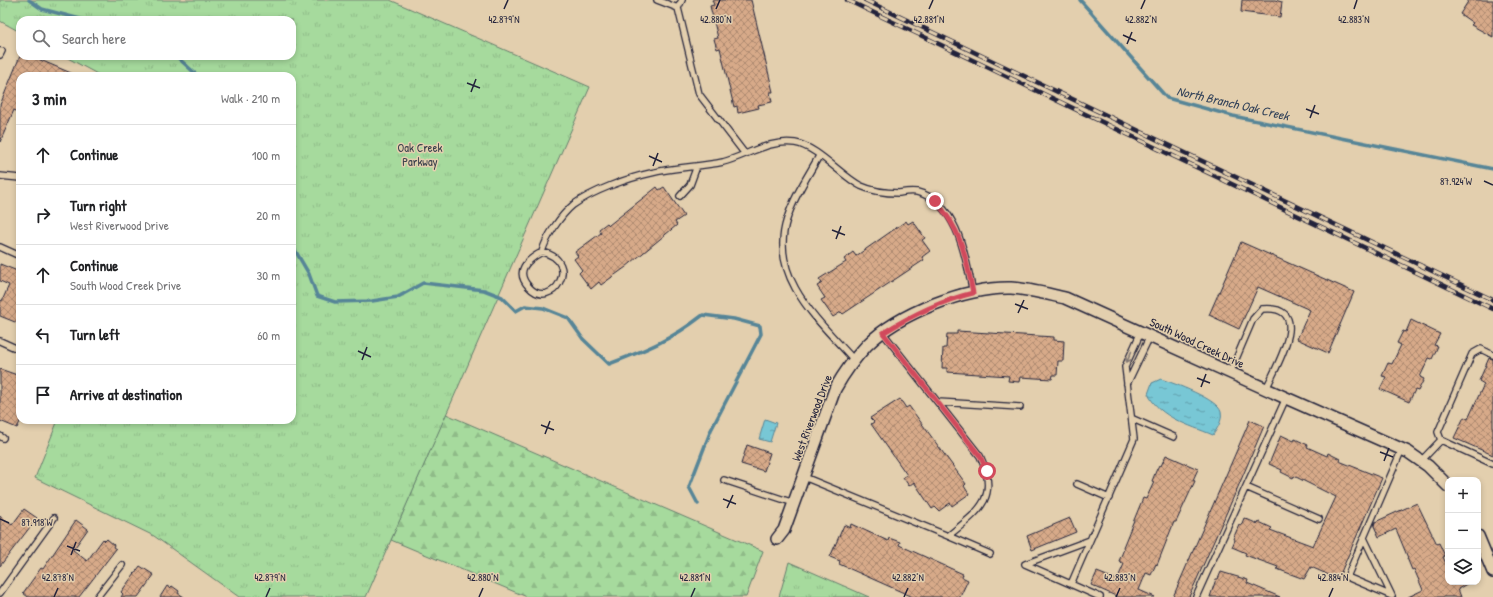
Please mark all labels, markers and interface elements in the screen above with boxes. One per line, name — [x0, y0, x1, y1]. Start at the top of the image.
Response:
text: 42.879°N — [488, 13, 520, 26]
text: 42.880°N — [700, 13, 732, 26]
text: 42.881°N — [914, 13, 944, 26]
text: 42.882°N — [1125, 13, 1157, 26]
text: 42.883°N — [1338, 13, 1370, 26]
search box — [16, 16, 296, 60]
icon: search — [30, 27, 52, 49]
text: Search here — [62, 28, 126, 49]
water label: North Branch Oak Creek — [1175, 81, 1292, 125]
text: 3 min — [32, 87, 67, 110]
text: Walk · 210 m — [221, 89, 280, 107]
park label: Oak Creek Parkway — [398, 139, 442, 170]
icon: ahead — [32, 144, 54, 166]
text: Continue — [70, 144, 118, 165]
text: 100 m — [252, 146, 280, 164]
text: 87.924°W — [1440, 175, 1473, 188]
route end — [926, 192, 944, 210]
text: Turn right — [70, 195, 126, 216]
icon: right — [32, 204, 54, 226]
text: 20 m — [256, 206, 280, 224]
text: West Riverwood Drive — [70, 216, 169, 234]
text: Continue — [70, 255, 118, 276]
icon: ahead — [32, 264, 54, 286]
text: 30 m — [257, 266, 280, 284]
text: South Wood Creek Drive — [70, 276, 181, 294]
street label: South Wood Creek Drive — [1147, 313, 1248, 372]
icon: left — [32, 324, 54, 346]
text: Turn left — [70, 324, 120, 345]
text: 60 m — [257, 326, 280, 344]
one-way arrow — [1125, 351, 1133, 363]
street label: West Riverwood Drive — [787, 372, 836, 463]
icon: arrive — [32, 384, 54, 406]
text: Arrive at destination — [70, 384, 182, 405]
route start — [978, 462, 996, 480]
map controls — [1445, 477, 1481, 585]
button: + — [1445, 477, 1481, 513]
button: − — [1445, 513, 1481, 549]
text: 87.918°W — [21, 516, 54, 529]
button: layers — [1445, 549, 1481, 585]
text: 42.878°N — [42, 571, 74, 584]
text: 42.879°N — [254, 571, 286, 584]
text: 42.880°N — [467, 571, 499, 584]
text: 42.881°N — [680, 571, 710, 584]
text: 42.882°N — [892, 571, 924, 584]
text: 42.883°N — [1104, 571, 1136, 584]
text: 42.884°N — [1318, 571, 1348, 584]

